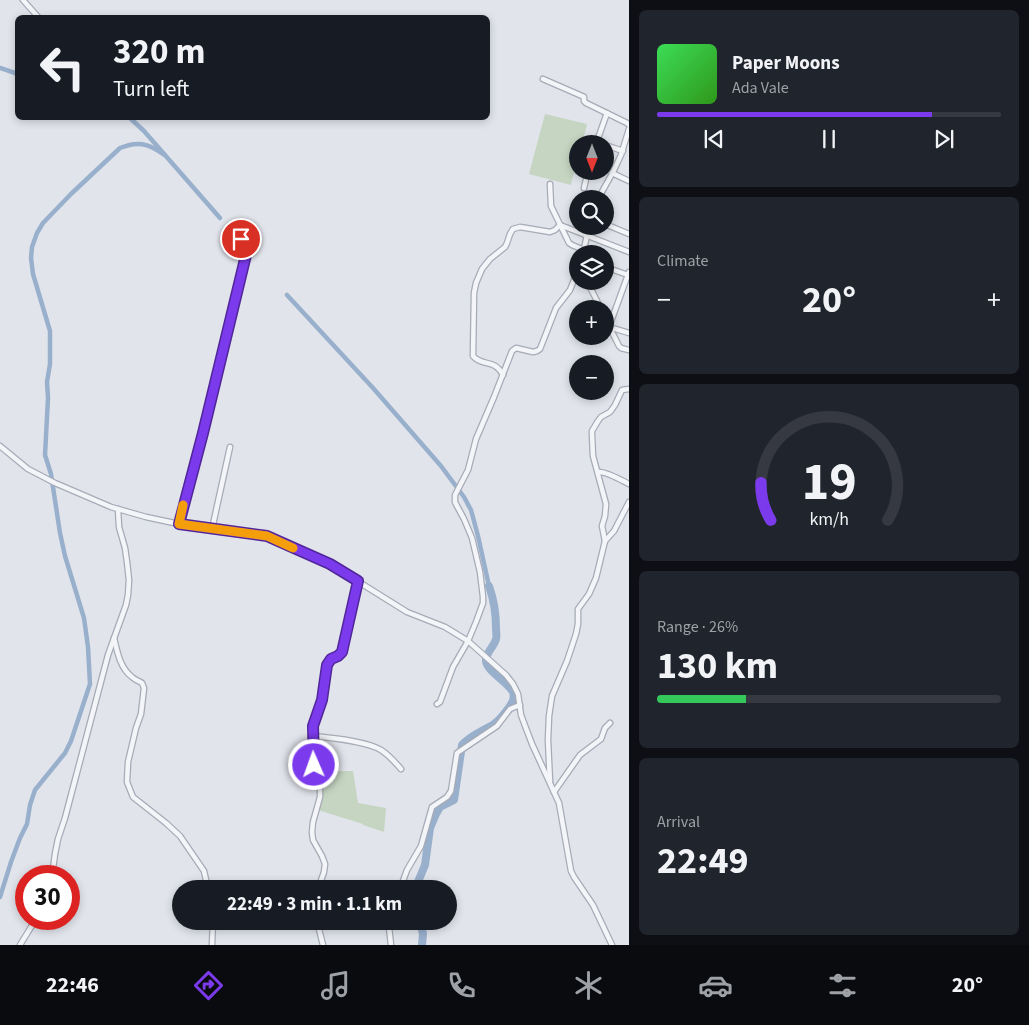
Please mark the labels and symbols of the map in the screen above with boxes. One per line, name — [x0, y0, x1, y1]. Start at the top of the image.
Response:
north arrow — [569, 135, 614, 180]
pin — [220, 218, 262, 260]
position arrow — [287, 738, 339, 790]
speed limit sign: 30 — [15, 865, 80, 930]

